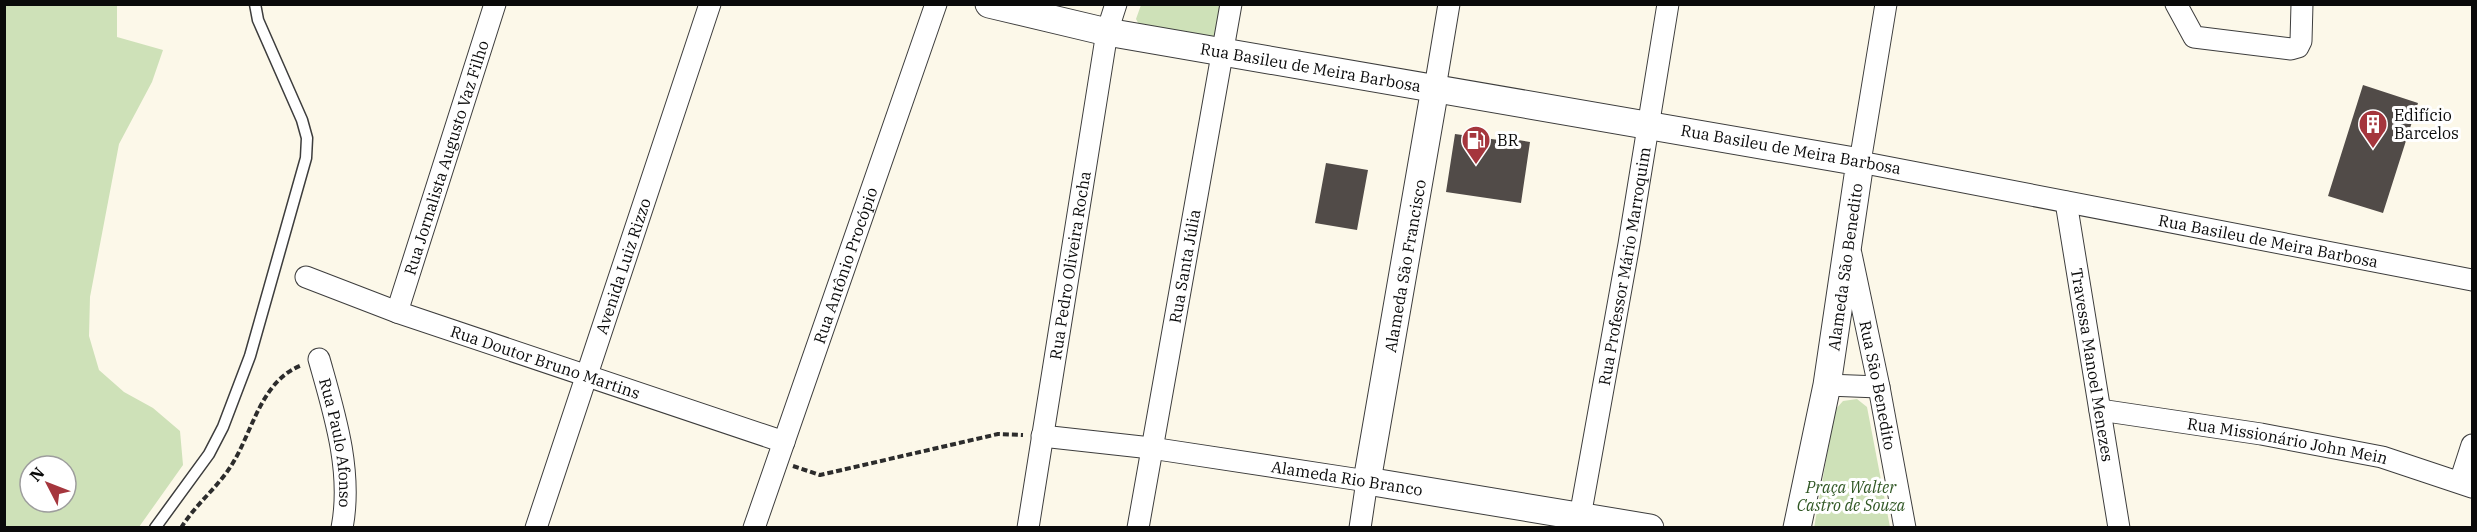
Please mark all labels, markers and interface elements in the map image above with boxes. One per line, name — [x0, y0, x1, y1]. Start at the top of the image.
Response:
street label: Rua Jornalista Augusto Vaz Filho — [399, 38, 493, 277]
street label: Rua Basileu de Meira Barbosa — [1199, 38, 1423, 96]
place label: Edifício Barcelos — [2394, 105, 2459, 143]
building icon: Edifício Barcelos — [2357, 108, 2389, 150]
street label: Rua Basileu de Meira Barbosa — [1679, 120, 1903, 178]
fuel station icon: BR — [1460, 124, 1492, 166]
place label: BR — [1497, 130, 1519, 150]
street label: Rua Professor Mário Marroquim — [1594, 145, 1655, 387]
street label: Rua Pedro Oliveira Rocha — [1045, 169, 1095, 361]
street label: Alameda São Francisco — [1380, 178, 1430, 354]
street label: Alameda São Benedito — [1823, 182, 1867, 352]
street label: Rua Antônio Procópio — [809, 185, 882, 346]
street label: Avenida Luiz Rizzo — [591, 195, 655, 337]
street label: Rua Santa Júlia — [1165, 207, 1204, 325]
street label: Rua Basileu de Meira Barbosa — [2157, 210, 2380, 272]
street label: Travessa Manoel Menezes — [2067, 267, 2118, 463]
street label: Rua São Benedito — [1855, 319, 1900, 452]
street label: Rua Doutor Bruno Martins — [448, 321, 643, 403]
street label: Rua Paulo Afonso — [315, 376, 355, 508]
street label: Rua Missionário John Mein — [2186, 413, 2391, 468]
north arrow — [18, 454, 78, 514]
street label: Alameda Rio Branco — [1270, 456, 1424, 500]
text: N — [25, 463, 49, 485]
park label: Praça Walter Castro de Souza — [1797, 477, 1906, 515]

